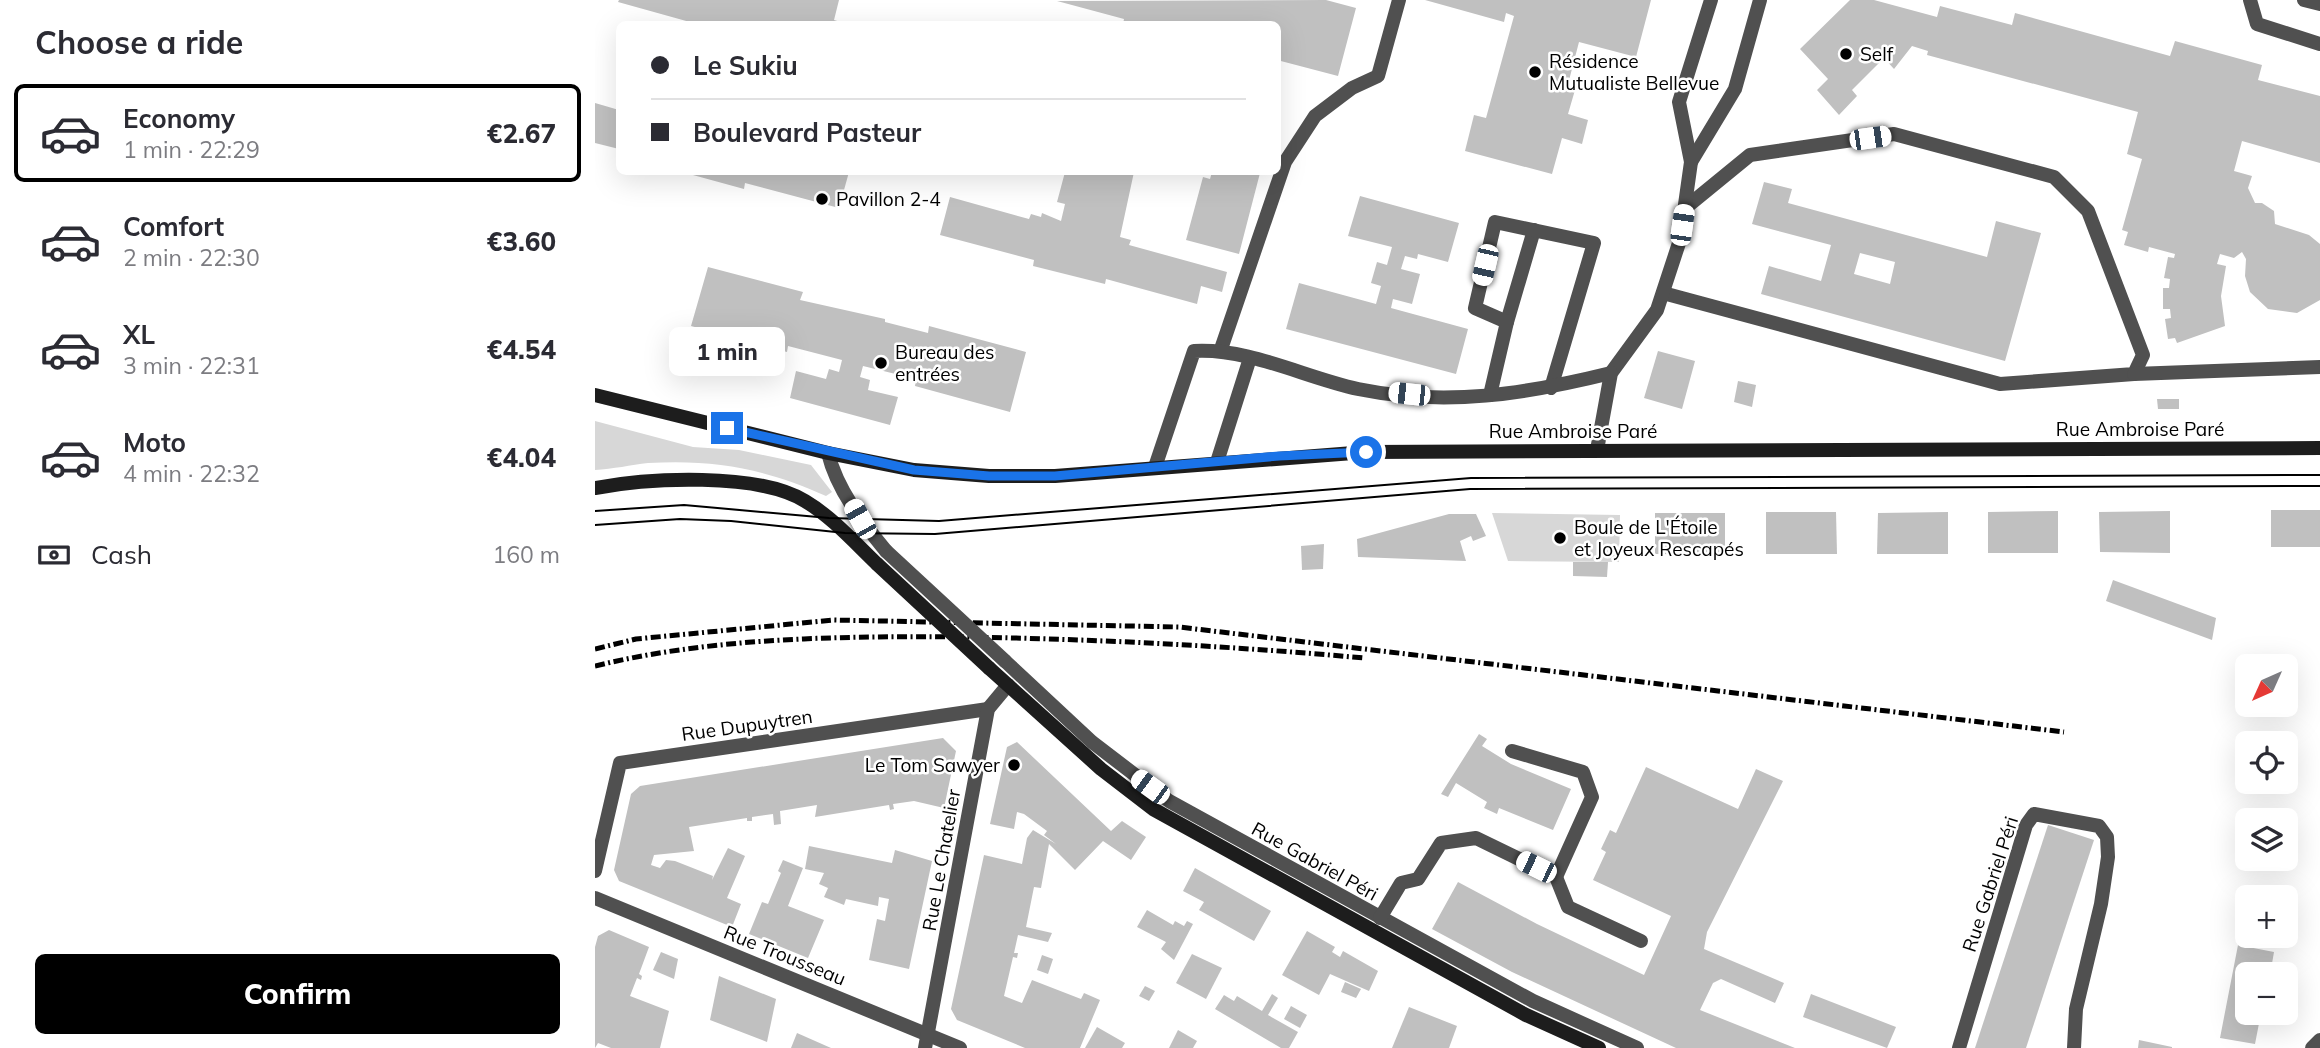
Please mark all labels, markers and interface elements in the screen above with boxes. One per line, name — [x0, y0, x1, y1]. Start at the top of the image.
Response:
text: Choose a ride — [35, 22, 243, 62]
place label: Self — [1860, 42, 1894, 66]
marker: Self — [1838, 46, 1854, 62]
text: Le Sukiu — [693, 49, 798, 82]
place label: Résidence Mutualiste Bellevue — [1549, 49, 1719, 95]
marker: Résidence Mutualiste Bellevue — [1527, 64, 1543, 80]
icon: car — [39, 102, 102, 165]
text: Economy — [123, 102, 235, 135]
text: Boulevard Pasteur — [693, 116, 921, 149]
text: €2.67 — [487, 117, 556, 150]
car — [1848, 125, 1893, 151]
text: 1 min · 22:29 — [123, 135, 260, 164]
place label: Pavillon 2-4 — [836, 187, 941, 211]
marker: Pavillon 2-4 — [814, 191, 830, 207]
car — [1669, 203, 1696, 247]
icon: car — [39, 210, 102, 273]
text: Comfort — [123, 210, 224, 243]
text: €3.60 — [487, 225, 556, 258]
car — [1471, 242, 1500, 288]
text: 2 min · 22:30 — [123, 243, 260, 272]
icon: car — [39, 318, 102, 381]
text: XL — [123, 318, 155, 351]
callout: 1 min — [669, 326, 785, 376]
text: €4.54 — [487, 333, 556, 366]
text: 1 min — [696, 337, 758, 366]
place label: Bureau des entrées — [895, 340, 994, 386]
text: 3 min · 22:31 — [123, 351, 260, 380]
marker: Bureau des entrées — [873, 355, 889, 371]
car — [1388, 381, 1431, 407]
route end — [711, 412, 743, 444]
street label: Rue Ambroise Paré — [2056, 417, 2224, 441]
street label: Rue Ambroise Paré — [1489, 419, 1657, 443]
icon: car — [39, 426, 102, 489]
text: Moto — [123, 426, 186, 459]
route start — [1350, 436, 1382, 468]
text: €4.04 — [487, 441, 556, 474]
text: 4 min · 22:32 — [123, 459, 260, 488]
car — [841, 496, 880, 542]
place label: Boule de L'Étoile et Joyeux Rescapés — [1574, 515, 1744, 561]
marker: Boule de L'Étoile et Joyeux Rescapés — [1552, 530, 1568, 546]
icon: cash — [35, 536, 73, 574]
text: Cash — [91, 538, 152, 571]
text: 160 m — [492, 540, 560, 569]
north arrow — [2235, 654, 2298, 718]
map controls — [2235, 654, 2298, 1025]
street label: Rue Dupuytren — [680, 704, 814, 746]
button: locate — [2235, 731, 2298, 794]
place label: Le Tom Sawyer — [865, 753, 1000, 777]
marker: Le Tom Sawyer — [1006, 757, 1022, 773]
car — [1127, 766, 1174, 808]
street label: Rue Le Chatelier — [917, 787, 965, 933]
button: layers — [2235, 808, 2298, 871]
street label: Rue Gabriel Péri — [1957, 813, 2023, 955]
street label: Rue Gabriel Péri — [1248, 816, 1382, 906]
car — [1513, 848, 1560, 886]
button: + — [2235, 885, 2298, 948]
street label: Rue Trousseau — [720, 920, 850, 990]
button: Confirm — [35, 954, 560, 1034]
button: − — [2235, 962, 2298, 1025]

